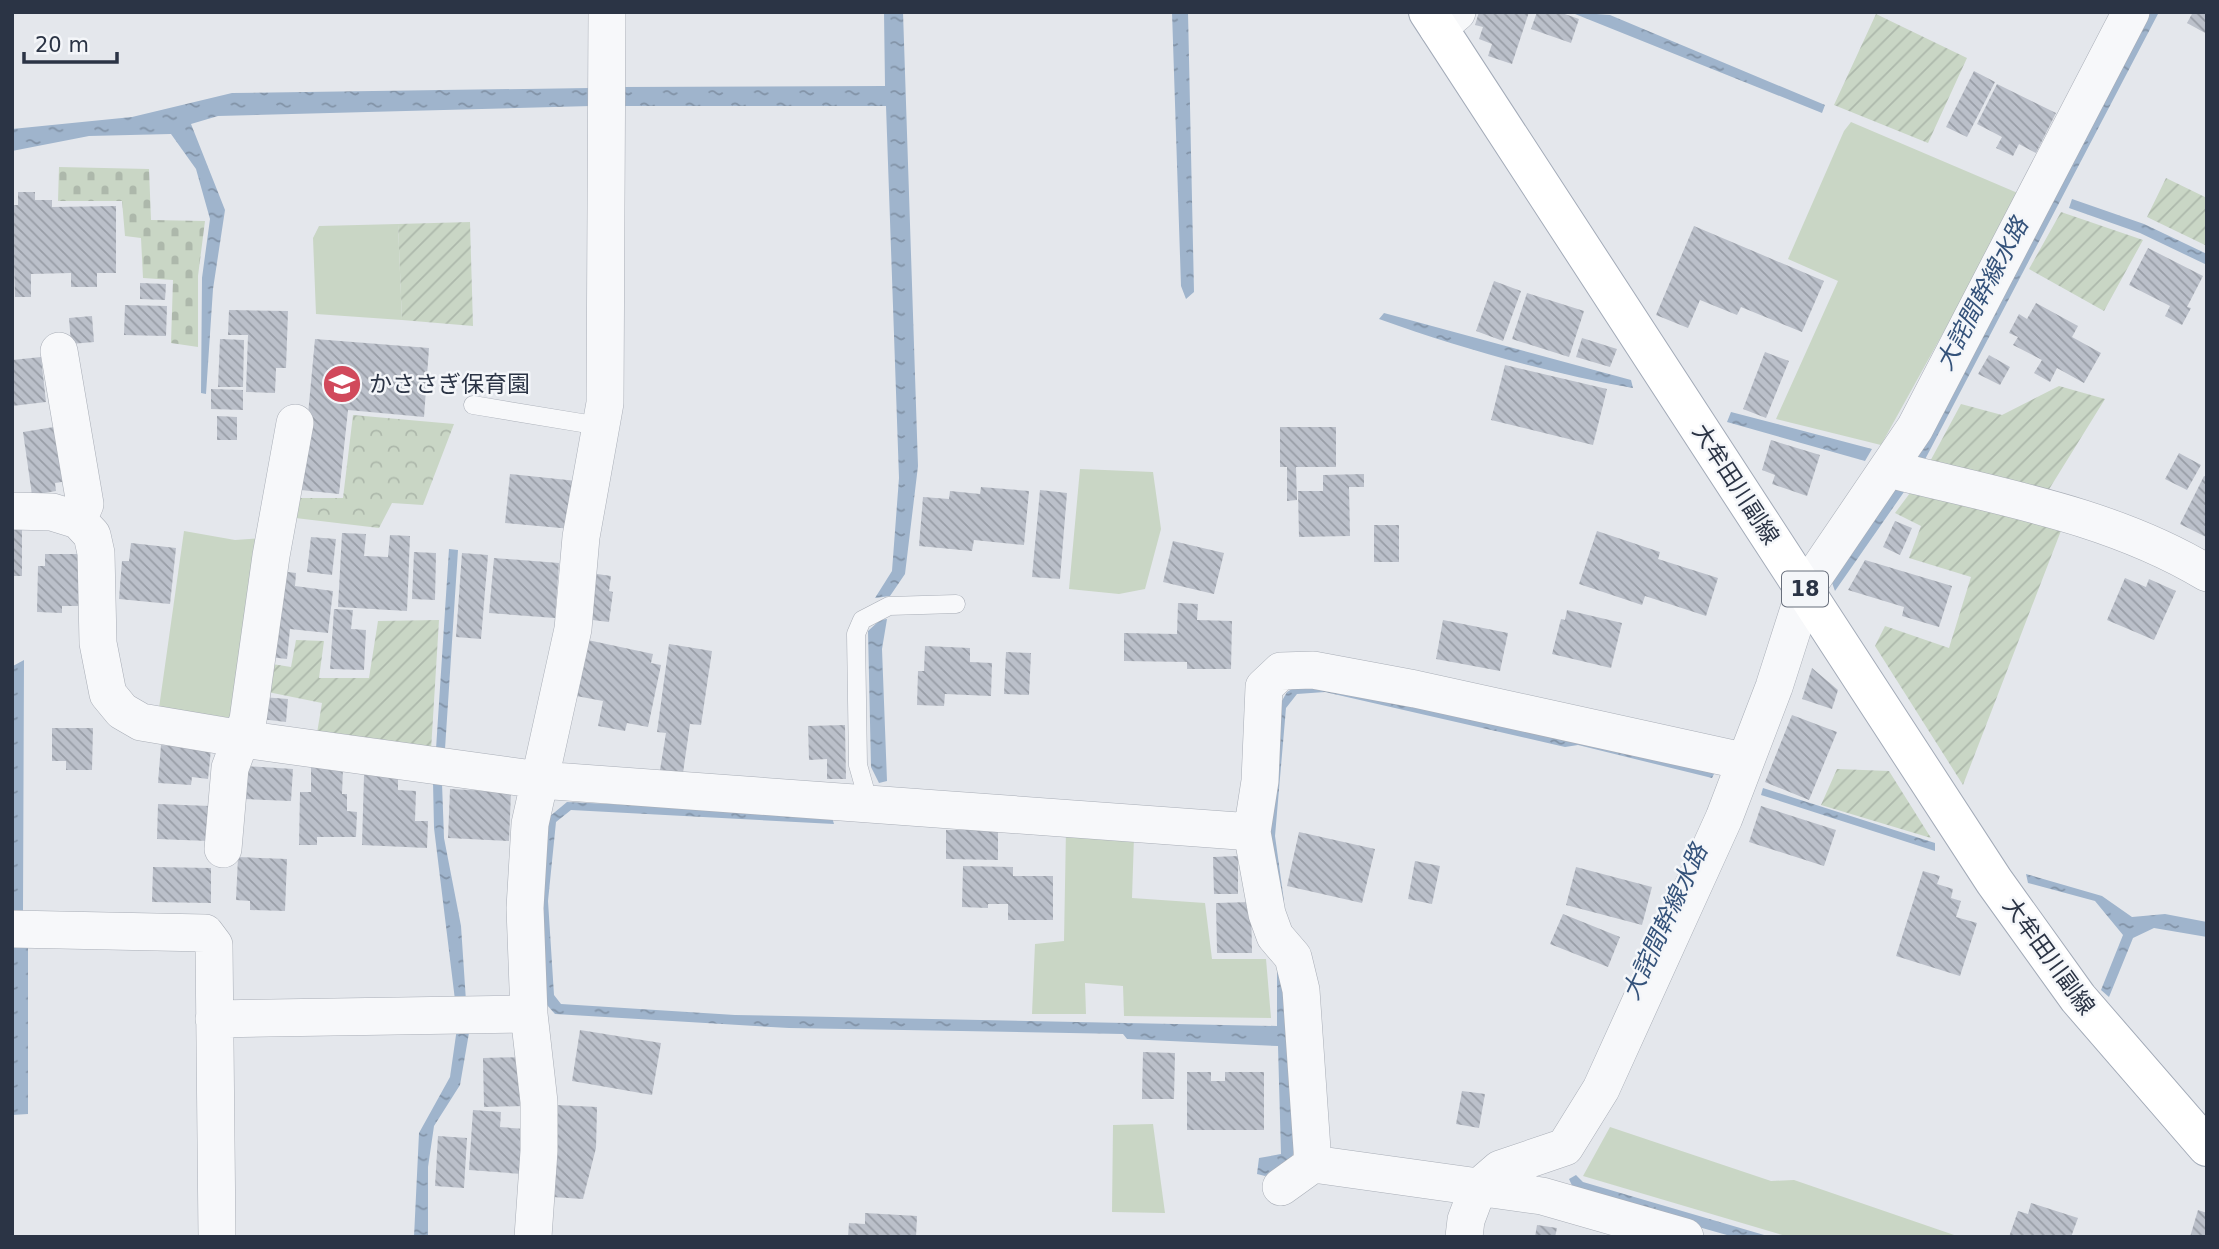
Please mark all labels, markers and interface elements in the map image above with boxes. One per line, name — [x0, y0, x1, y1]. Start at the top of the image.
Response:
scale bar — [24, 21, 117, 65]
text: 20 m — [35, 33, 89, 57]
water label: 大詫間幹線水路 — [1930, 211, 2035, 375]
school or university icon: かささぎ保育園 — [321, 363, 363, 405]
place label: かささぎ保育園 — [369, 371, 530, 397]
street label: 大牟田川副線 — [1688, 419, 1784, 549]
road number: 18 — [1782, 572, 1828, 606]
water label: 大詫間幹線水路 — [1617, 838, 1714, 1004]
street label: 大牟田川副線 — [1998, 893, 2100, 1019]

